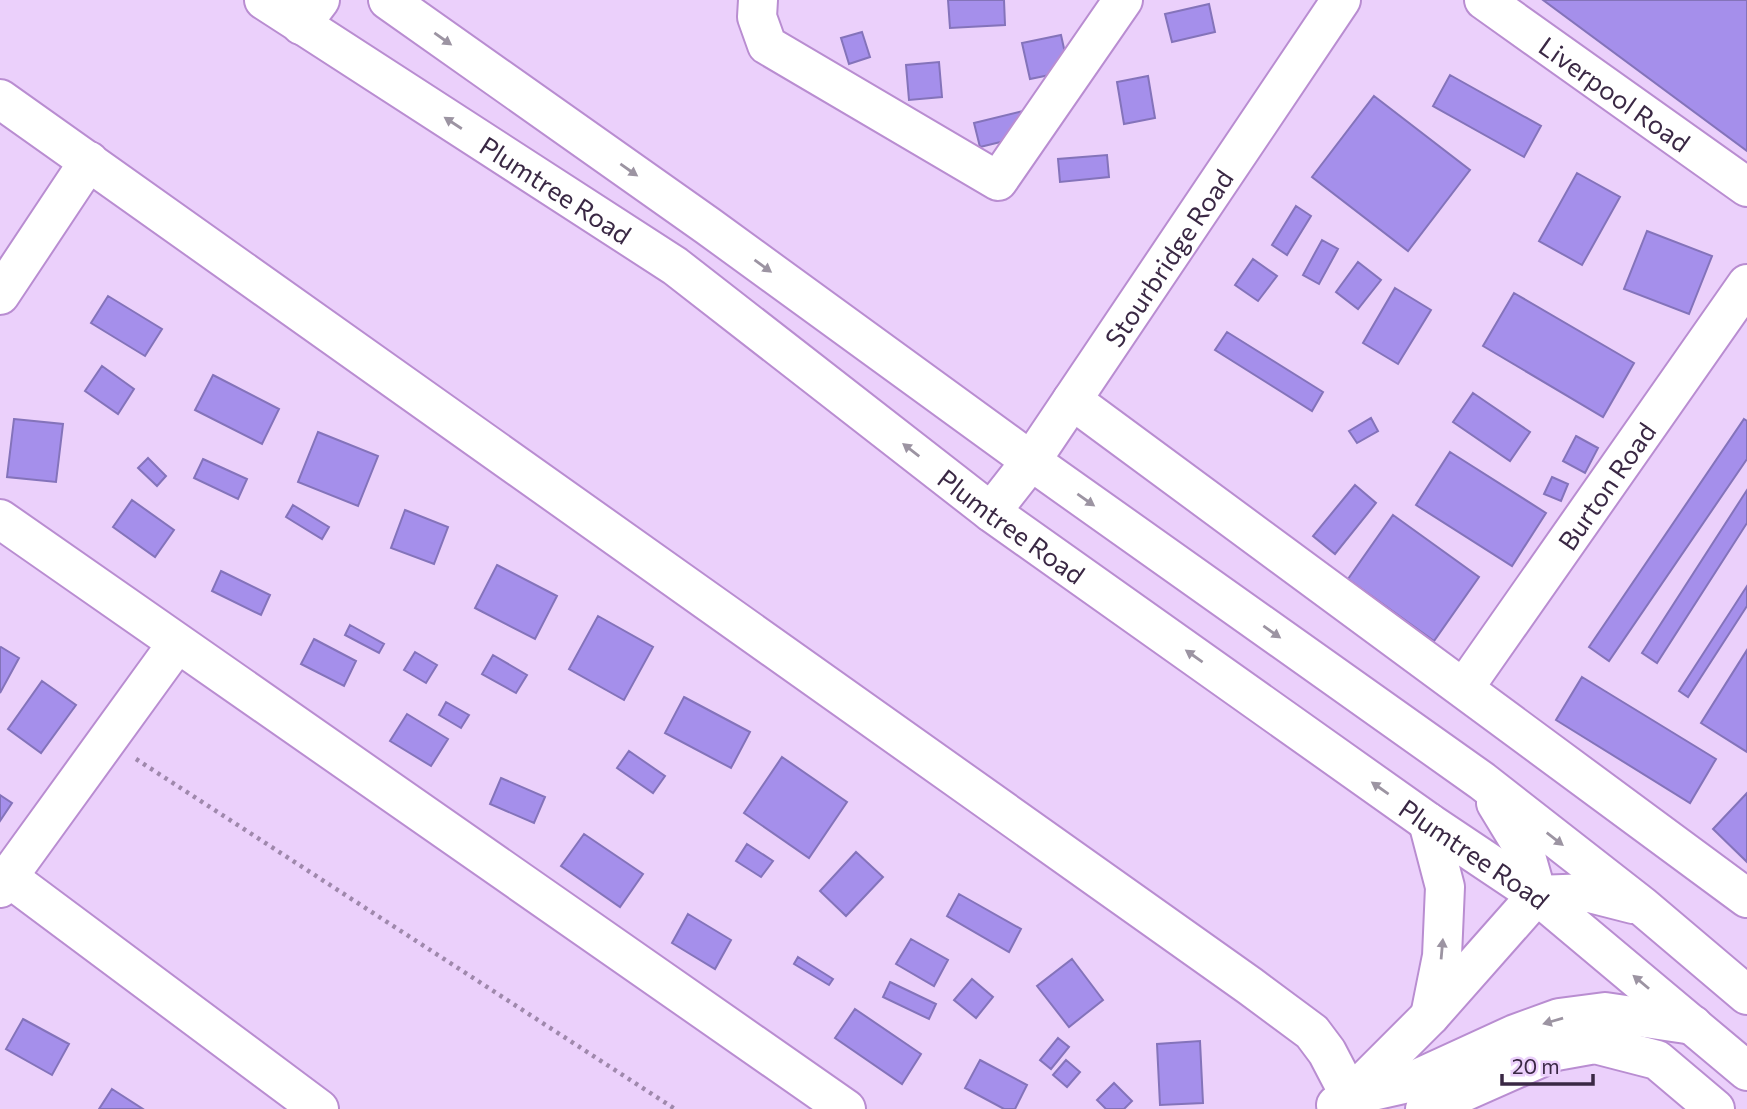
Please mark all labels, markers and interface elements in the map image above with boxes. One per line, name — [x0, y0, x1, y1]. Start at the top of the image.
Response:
street label: Liverpool Road — [1534, 29, 1696, 157]
one-way arrow — [434, 32, 452, 46]
one-way arrow — [444, 117, 463, 130]
street label: Plumtree Road — [475, 129, 638, 249]
one-way arrow — [620, 163, 638, 177]
street label: Stourbridge Road — [1097, 163, 1238, 352]
one-way arrow — [754, 259, 772, 273]
street label: Burton Road — [1550, 416, 1661, 555]
one-way arrow — [903, 442, 921, 457]
street label: Plumtree Road — [933, 462, 1091, 589]
one-way arrow — [1077, 493, 1096, 507]
one-way arrow — [1263, 625, 1281, 639]
one-way arrow — [1185, 649, 1203, 663]
one-way arrow — [1371, 781, 1389, 795]
street label: Plumtree Road — [1394, 792, 1556, 915]
one-way arrow — [1546, 831, 1564, 846]
one-way arrow — [1437, 938, 1448, 960]
one-way arrow — [1632, 974, 1650, 989]
one-way arrow — [1542, 1016, 1564, 1027]
scale bar — [1502, 1042, 1593, 1086]
text: 20 m — [1512, 1053, 1560, 1078]

